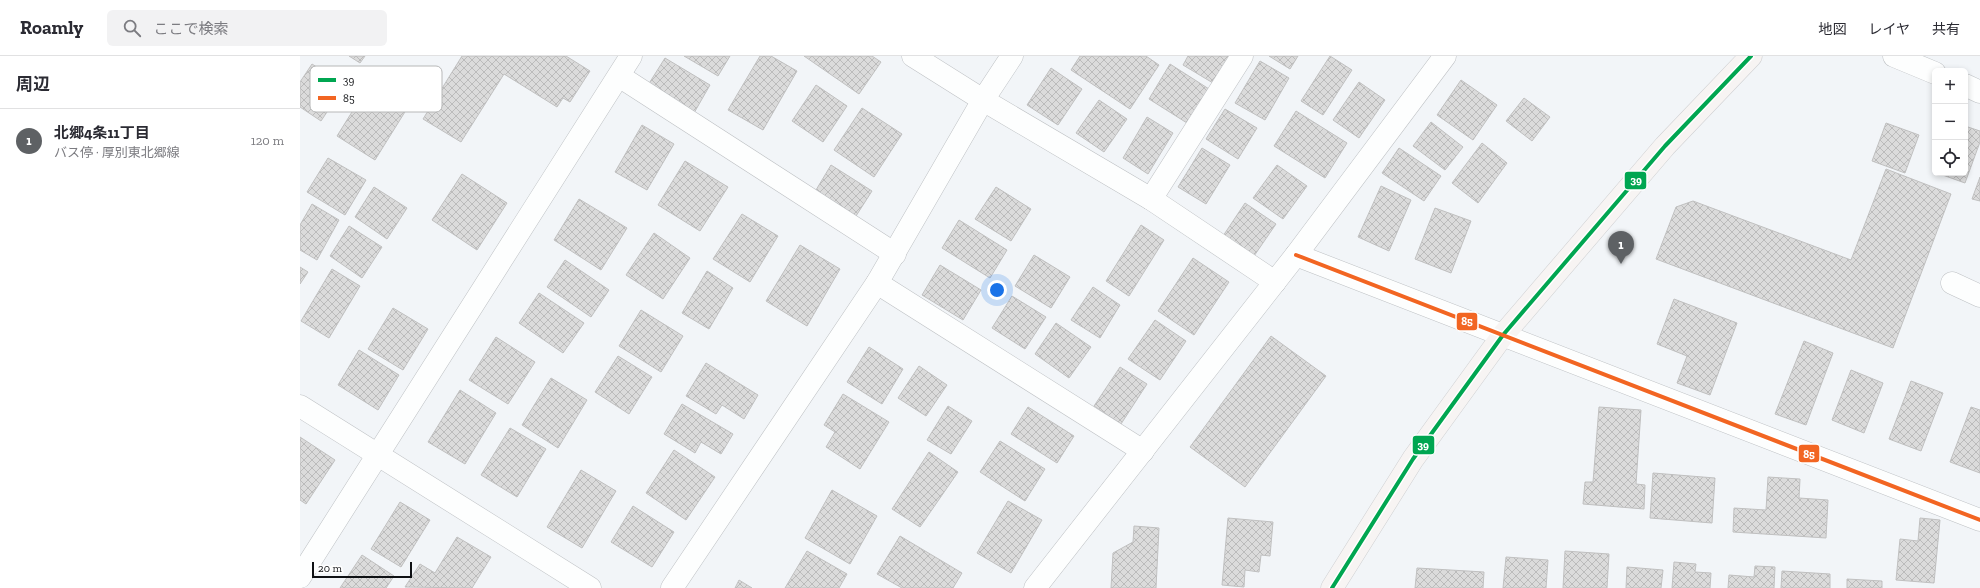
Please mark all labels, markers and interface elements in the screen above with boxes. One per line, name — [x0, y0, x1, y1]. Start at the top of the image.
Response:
search box — [107, 10, 387, 46]
text: Roamly — [20, 16, 83, 39]
icon: search — [121, 17, 143, 39]
text: ここで検索 — [153, 20, 228, 38]
text: 地図 — [1818, 21, 1846, 38]
text: レイヤ — [1868, 21, 1910, 38]
text: 共有 — [1932, 21, 1960, 38]
legend — [310, 66, 442, 112]
map controls — [1932, 68, 1968, 176]
button: + — [1932, 68, 1968, 104]
text: 周辺 — [16, 74, 50, 94]
text: 39 — [343, 74, 354, 87]
text: 85 — [343, 92, 355, 105]
button: − — [1932, 104, 1968, 140]
text: 北郷4条11丁目 — [54, 124, 150, 142]
text: 1 — [26, 133, 32, 148]
text: 120 m — [251, 133, 284, 148]
button: locate — [1932, 140, 1968, 176]
text: バス停 · 厚別東北郷線 — [54, 145, 180, 160]
line badge: 39 — [1624, 171, 1647, 190]
text: 39 — [1630, 174, 1642, 187]
pin: 1 — [1608, 231, 1634, 264]
your location — [987, 280, 1007, 300]
line badge: 85 — [1456, 312, 1478, 331]
text: 85 — [1461, 315, 1473, 328]
line badge: 39 — [1412, 435, 1435, 455]
text: 39 — [1417, 439, 1429, 452]
line badge: 85 — [1798, 444, 1820, 463]
text: 85 — [1803, 448, 1815, 461]
scale bar — [312, 560, 412, 579]
text: 20 m — [318, 562, 342, 575]

